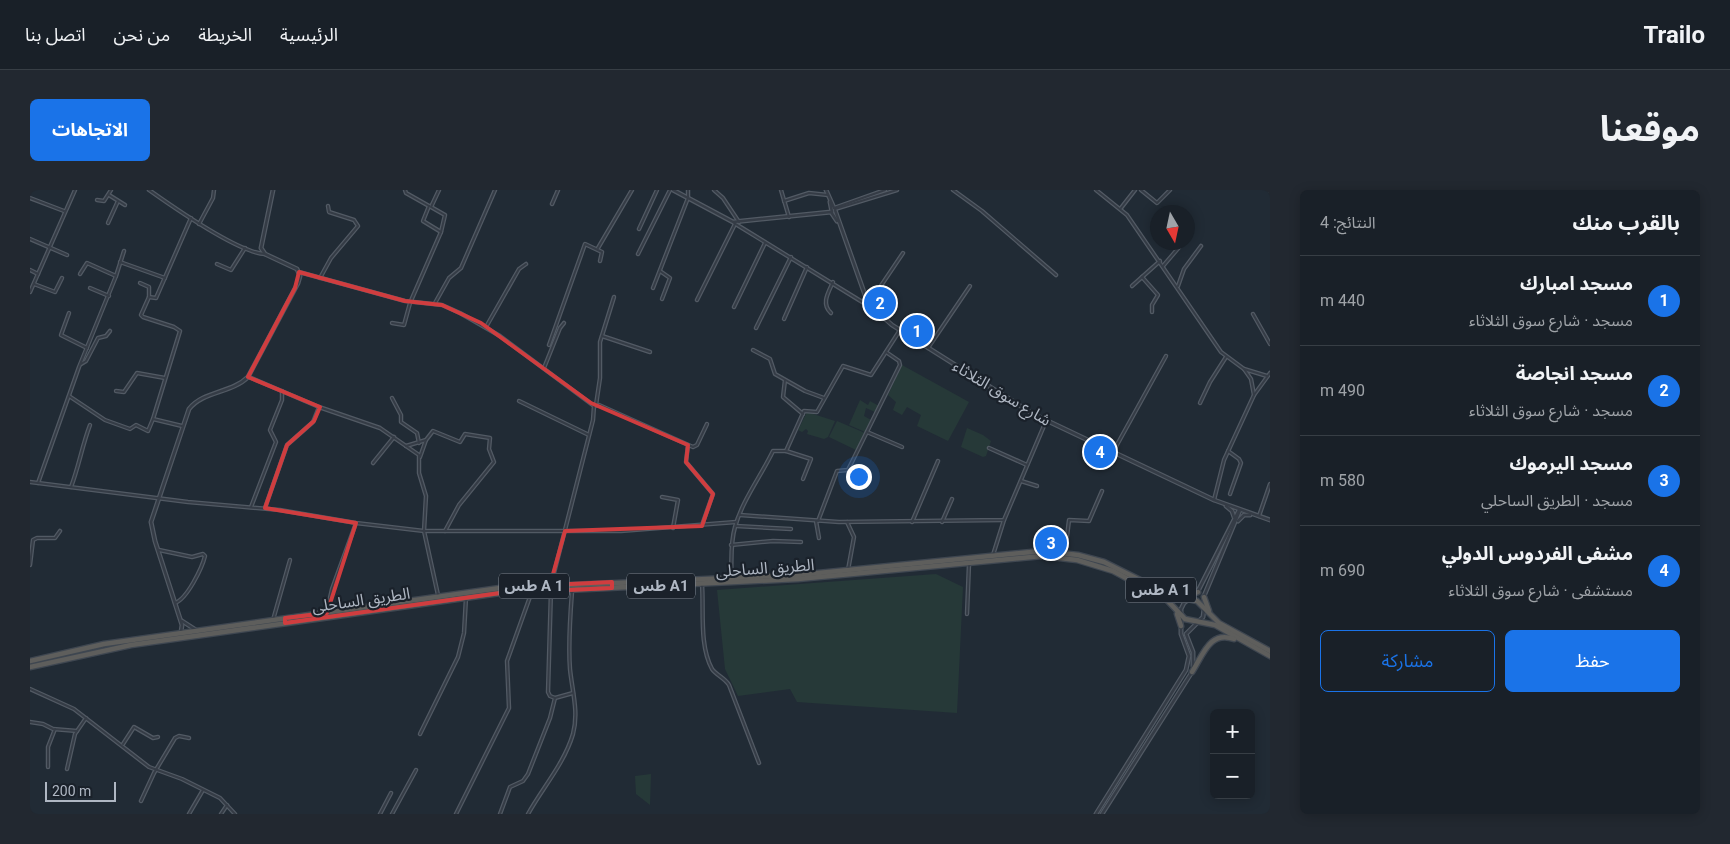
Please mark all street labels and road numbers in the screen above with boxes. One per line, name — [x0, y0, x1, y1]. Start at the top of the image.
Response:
street label: شارع سوق الثلاثاء — [948, 356, 1055, 432]
street label: الطريق الساحلى — [715, 555, 815, 582]
road number: طس A 1 — [499, 574, 569, 598]
road number: طس A1 — [627, 574, 695, 598]
road number: طس A 1 — [1126, 578, 1196, 602]
street label: الطريق الساحلى — [311, 584, 412, 617]

